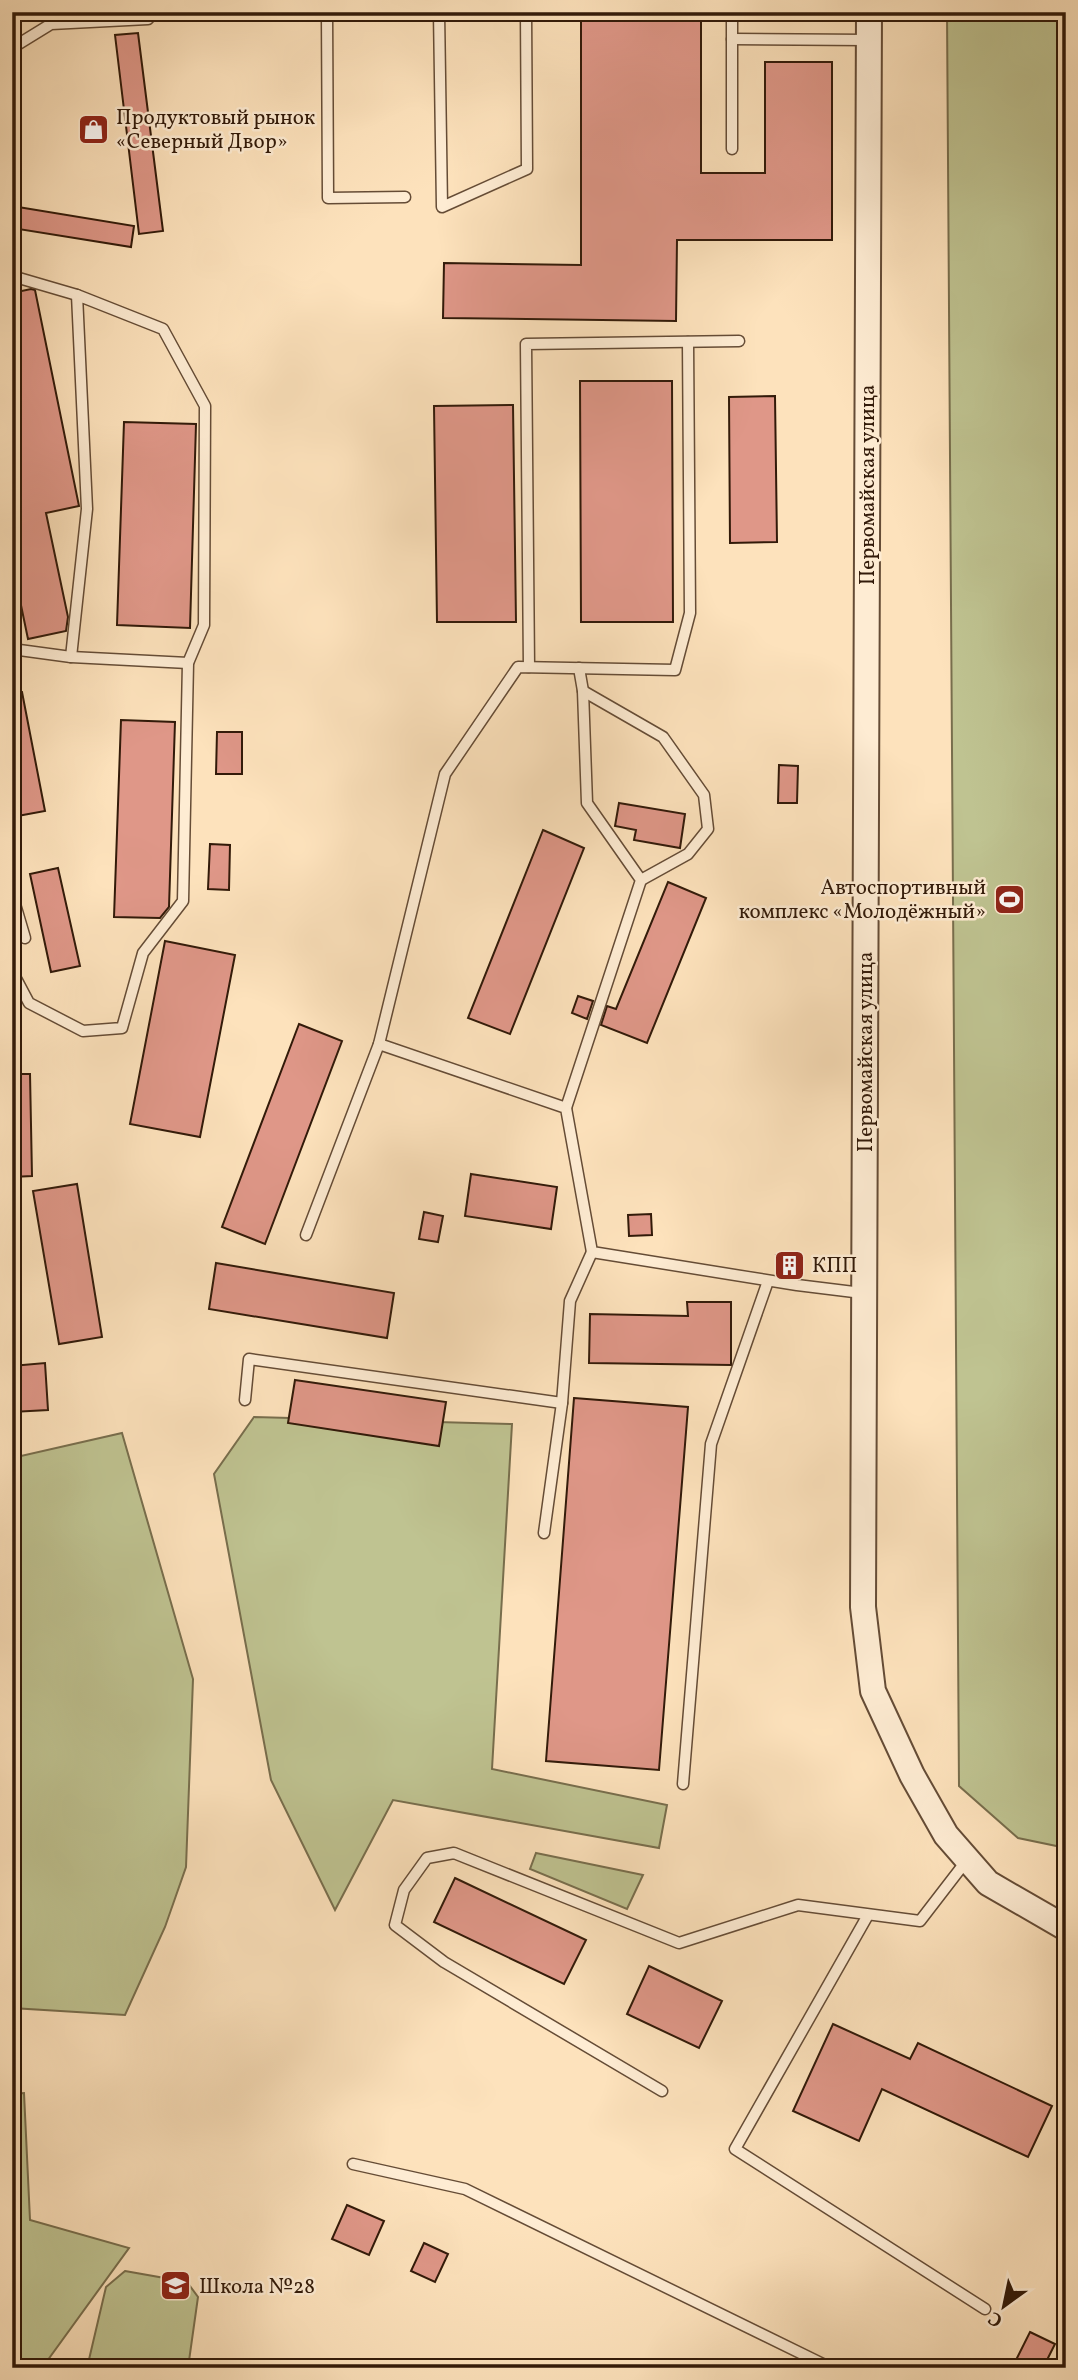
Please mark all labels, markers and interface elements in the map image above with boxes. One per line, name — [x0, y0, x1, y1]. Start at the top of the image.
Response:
place label: Продуктовый рынок «Северный Двор» — [116, 104, 315, 157]
shop icon: Продуктовый рынок «Северный Двор» — [76, 112, 110, 146]
street label: Первомайская улица — [854, 385, 883, 585]
place label: Автоспортивный комплекс «Молодёжный» — [739, 874, 986, 927]
sports icon: Автоспортивный комплекс «Молодёжный» — [992, 882, 1026, 916]
street label: Первомайская улица — [852, 952, 881, 1152]
building icon: КПП — [772, 1248, 806, 1282]
place label: КПП — [812, 1252, 857, 1281]
school or university icon: Школа №28 — [159, 2269, 193, 2303]
north arrow — [970, 2272, 1040, 2342]
place label: Школа №28 — [199, 2273, 315, 2302]
text: С — [984, 2304, 1008, 2333]

